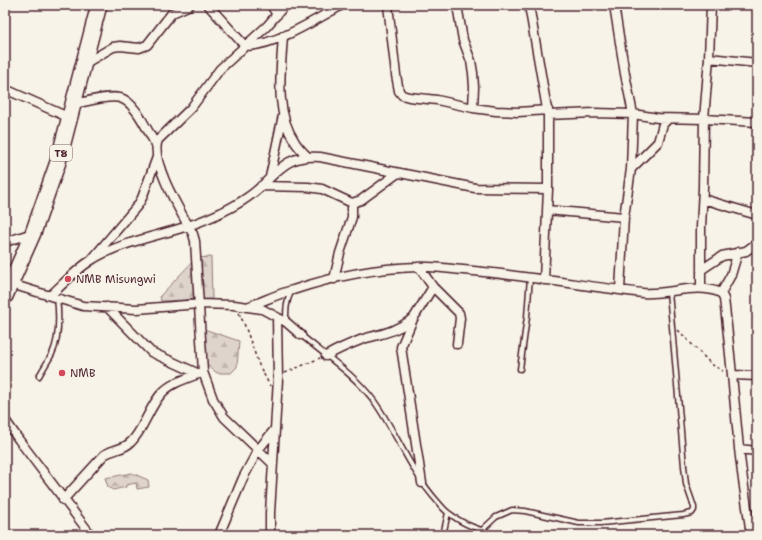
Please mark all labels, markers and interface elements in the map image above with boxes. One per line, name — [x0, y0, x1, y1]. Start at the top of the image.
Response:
road number: T8 — [50, 145, 72, 161]
place label: NMB Misungwi — [76, 272, 156, 287]
marker: NMB Misungwi — [63, 274, 73, 284]
place label: NMB — [70, 366, 96, 381]
marker: NMB — [57, 368, 67, 378]

